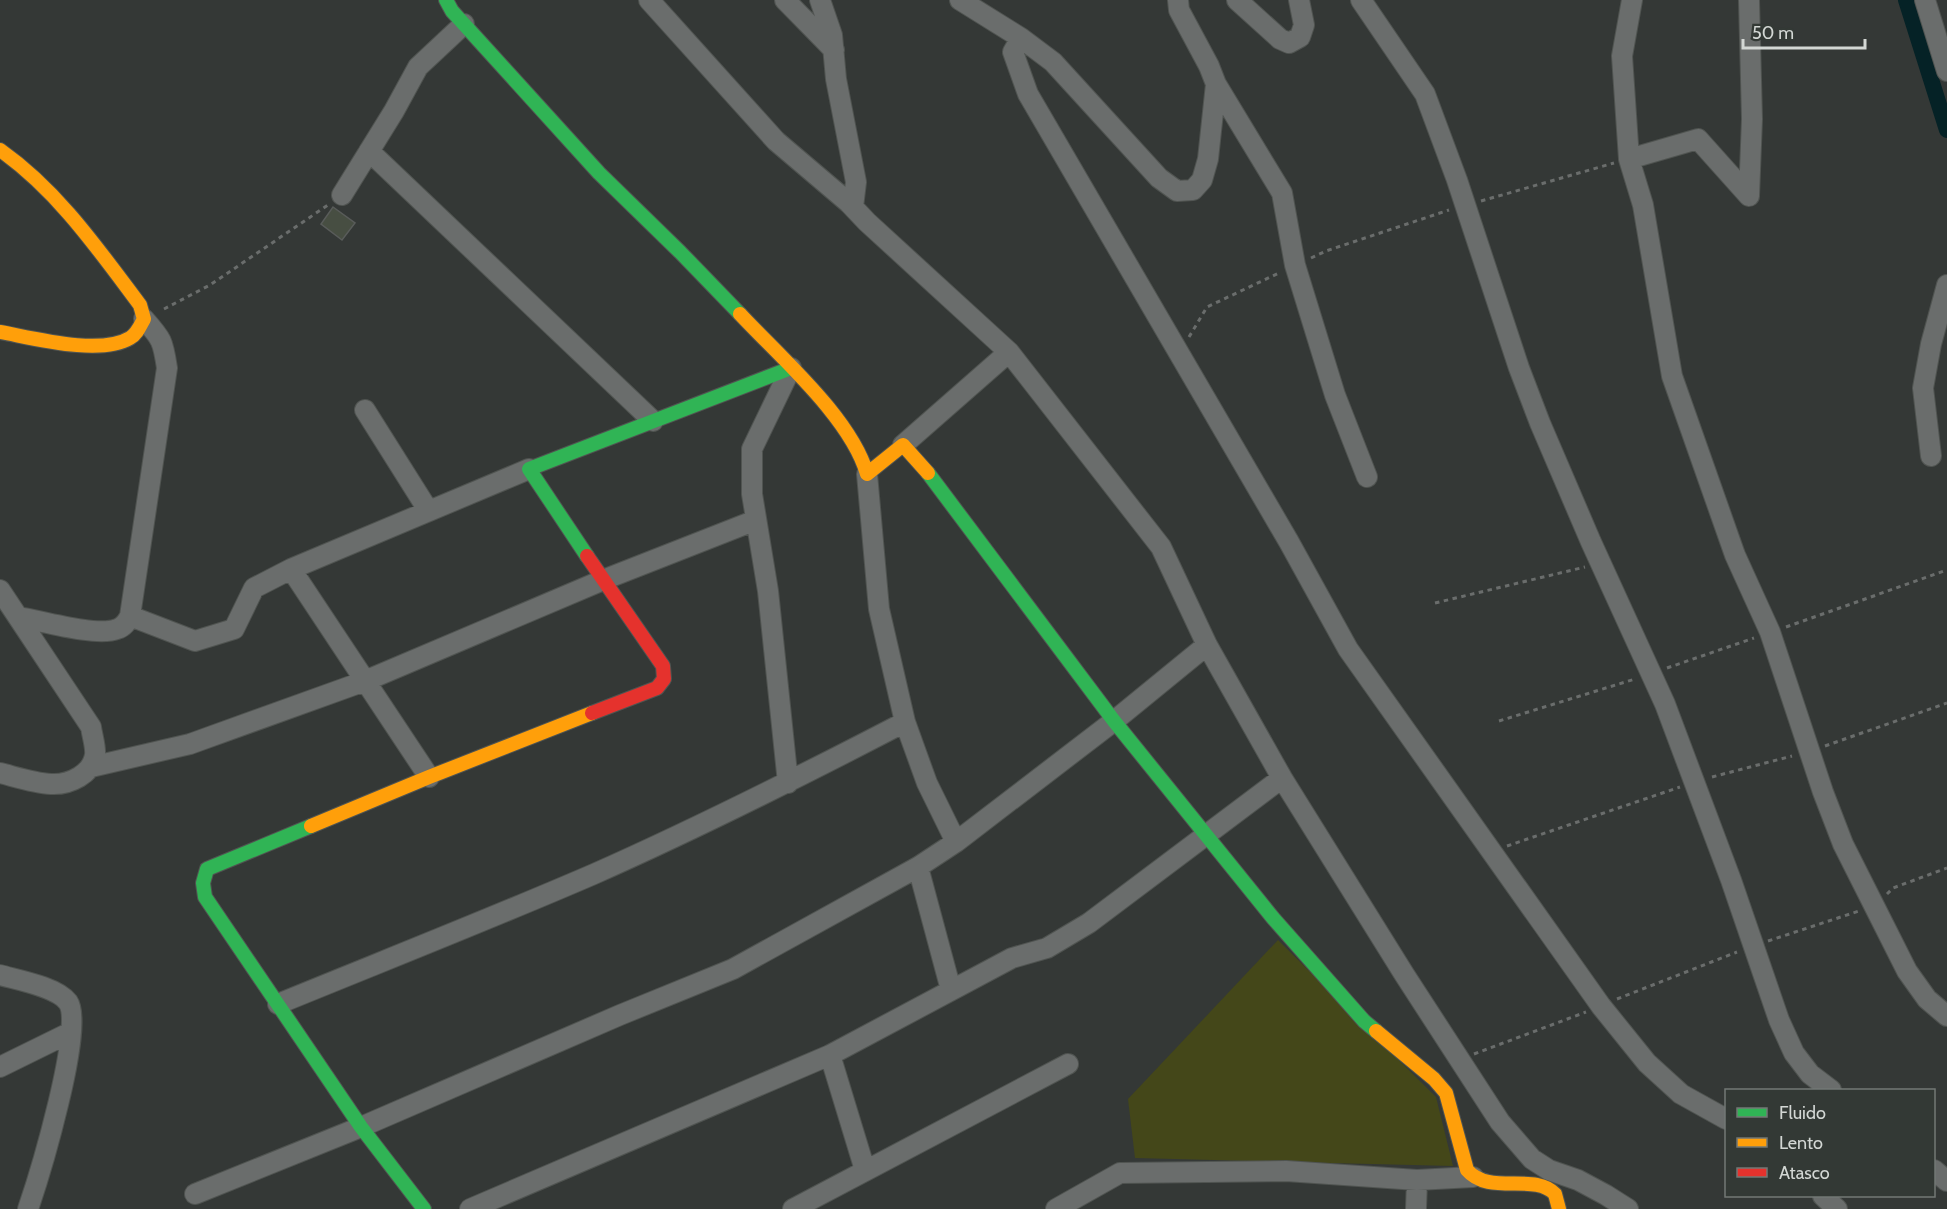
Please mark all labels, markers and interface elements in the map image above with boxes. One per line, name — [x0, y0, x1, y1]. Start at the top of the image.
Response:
scale bar — [1743, 12, 1864, 50]
text: 50 m — [1752, 22, 1794, 44]
legend — [1725, 1089, 1935, 1197]
text: Fluido — [1779, 1102, 1826, 1124]
text: Lento — [1779, 1132, 1823, 1154]
text: Atasco — [1779, 1162, 1830, 1184]

